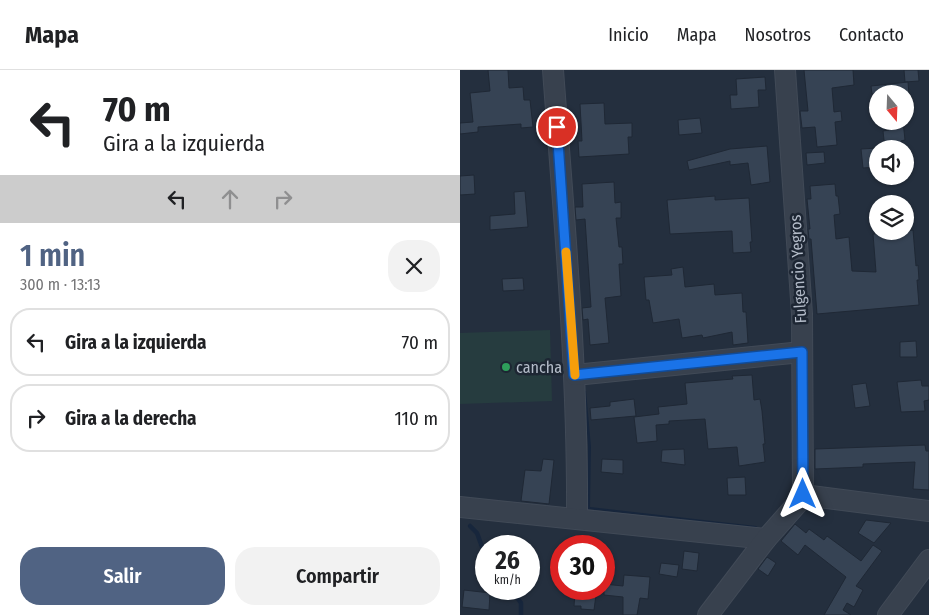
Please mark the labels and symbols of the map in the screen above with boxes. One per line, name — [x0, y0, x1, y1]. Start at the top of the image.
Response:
north arrow — [869, 85, 914, 130]
pin — [536, 106, 578, 148]
street label: Fulgencio Yegros — [786, 214, 810, 324]
place label: cancha — [516, 358, 562, 377]
marker: cancha — [500, 361, 512, 373]
position arrow — [776, 467, 828, 519]
speed limit sign: 30 — [550, 535, 615, 600]

